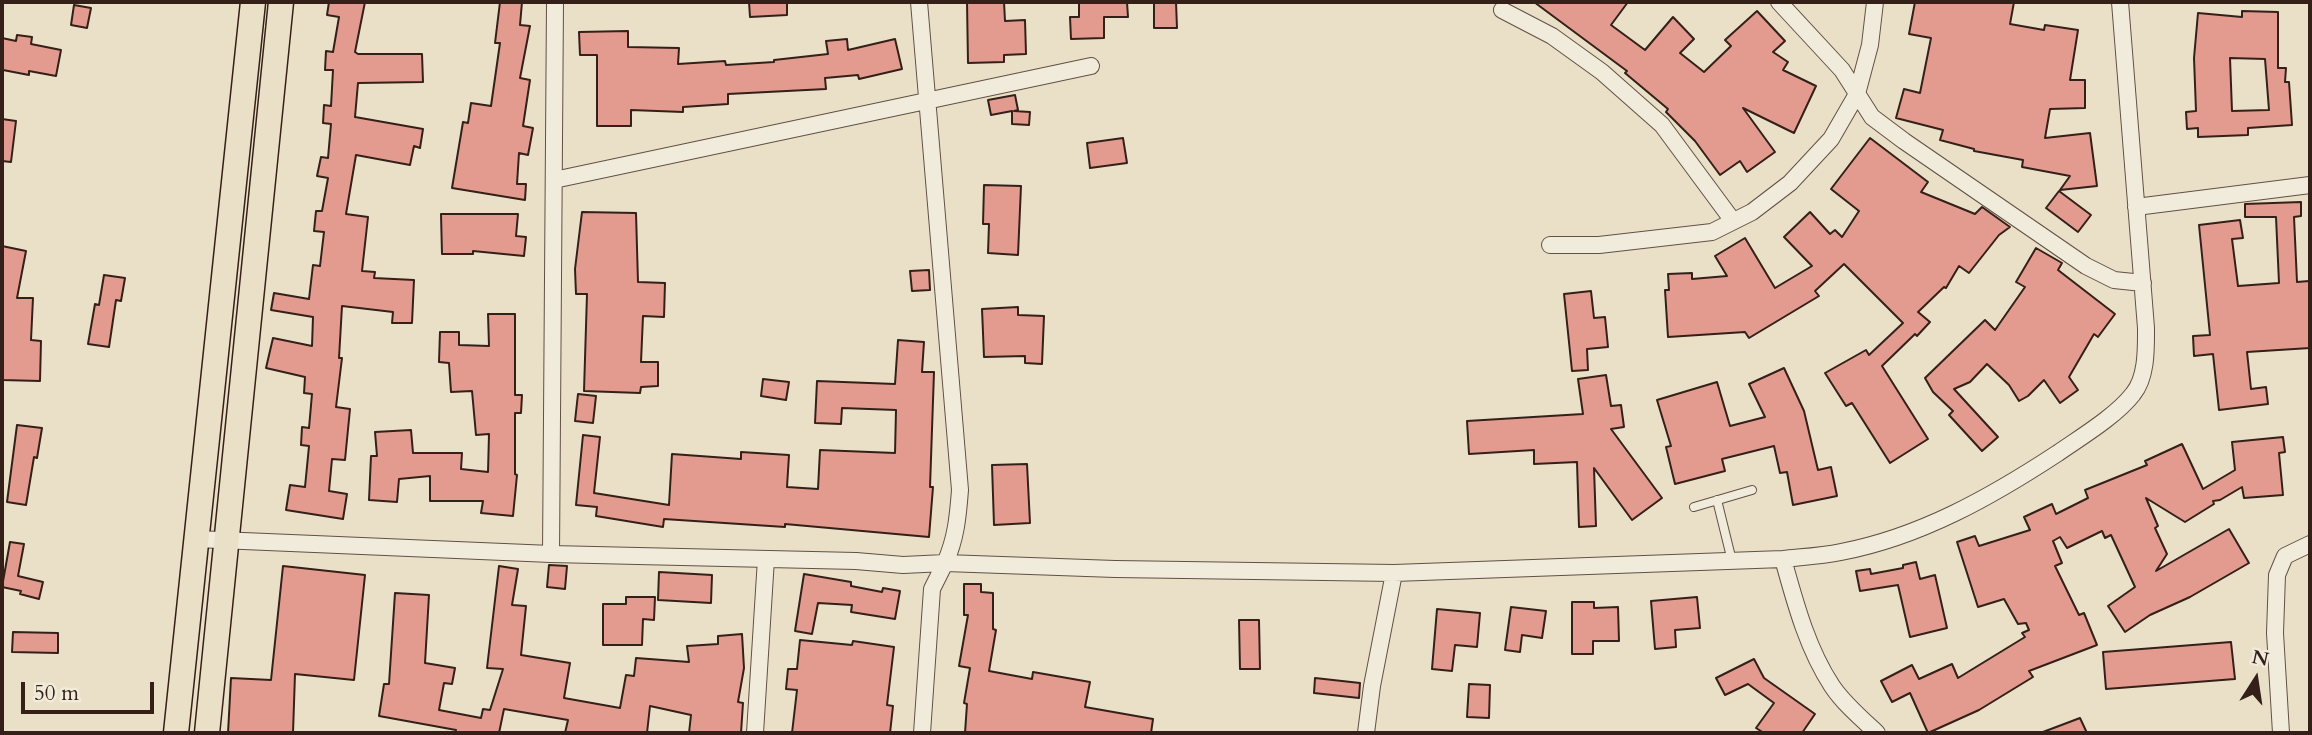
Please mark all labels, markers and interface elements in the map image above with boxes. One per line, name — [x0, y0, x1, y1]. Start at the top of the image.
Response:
north arrow — [2221, 644, 2291, 714]
text: N — [2250, 644, 2271, 673]
scale bar — [24, 668, 158, 712]
text: 50 m — [34, 679, 79, 708]

